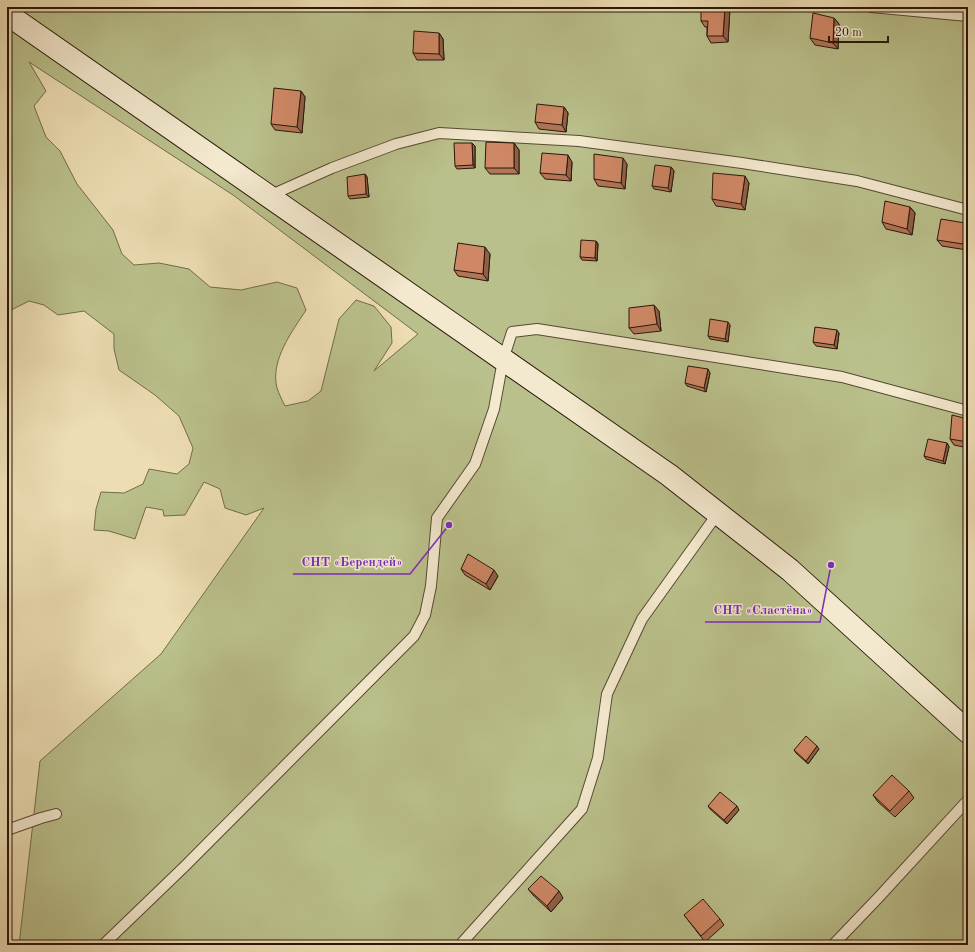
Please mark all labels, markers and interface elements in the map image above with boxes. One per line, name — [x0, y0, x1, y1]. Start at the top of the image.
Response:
scale bar — [829, 18, 888, 44]
text: 20 m — [835, 27, 862, 39]
callout: СНТ «Берендей» — [293, 549, 410, 574]
text: СНТ «Берендей» — [302, 556, 402, 569]
callout: СНТ «Сластёна» — [705, 597, 820, 622]
text: СНТ «Сластёна» — [713, 604, 813, 617]

